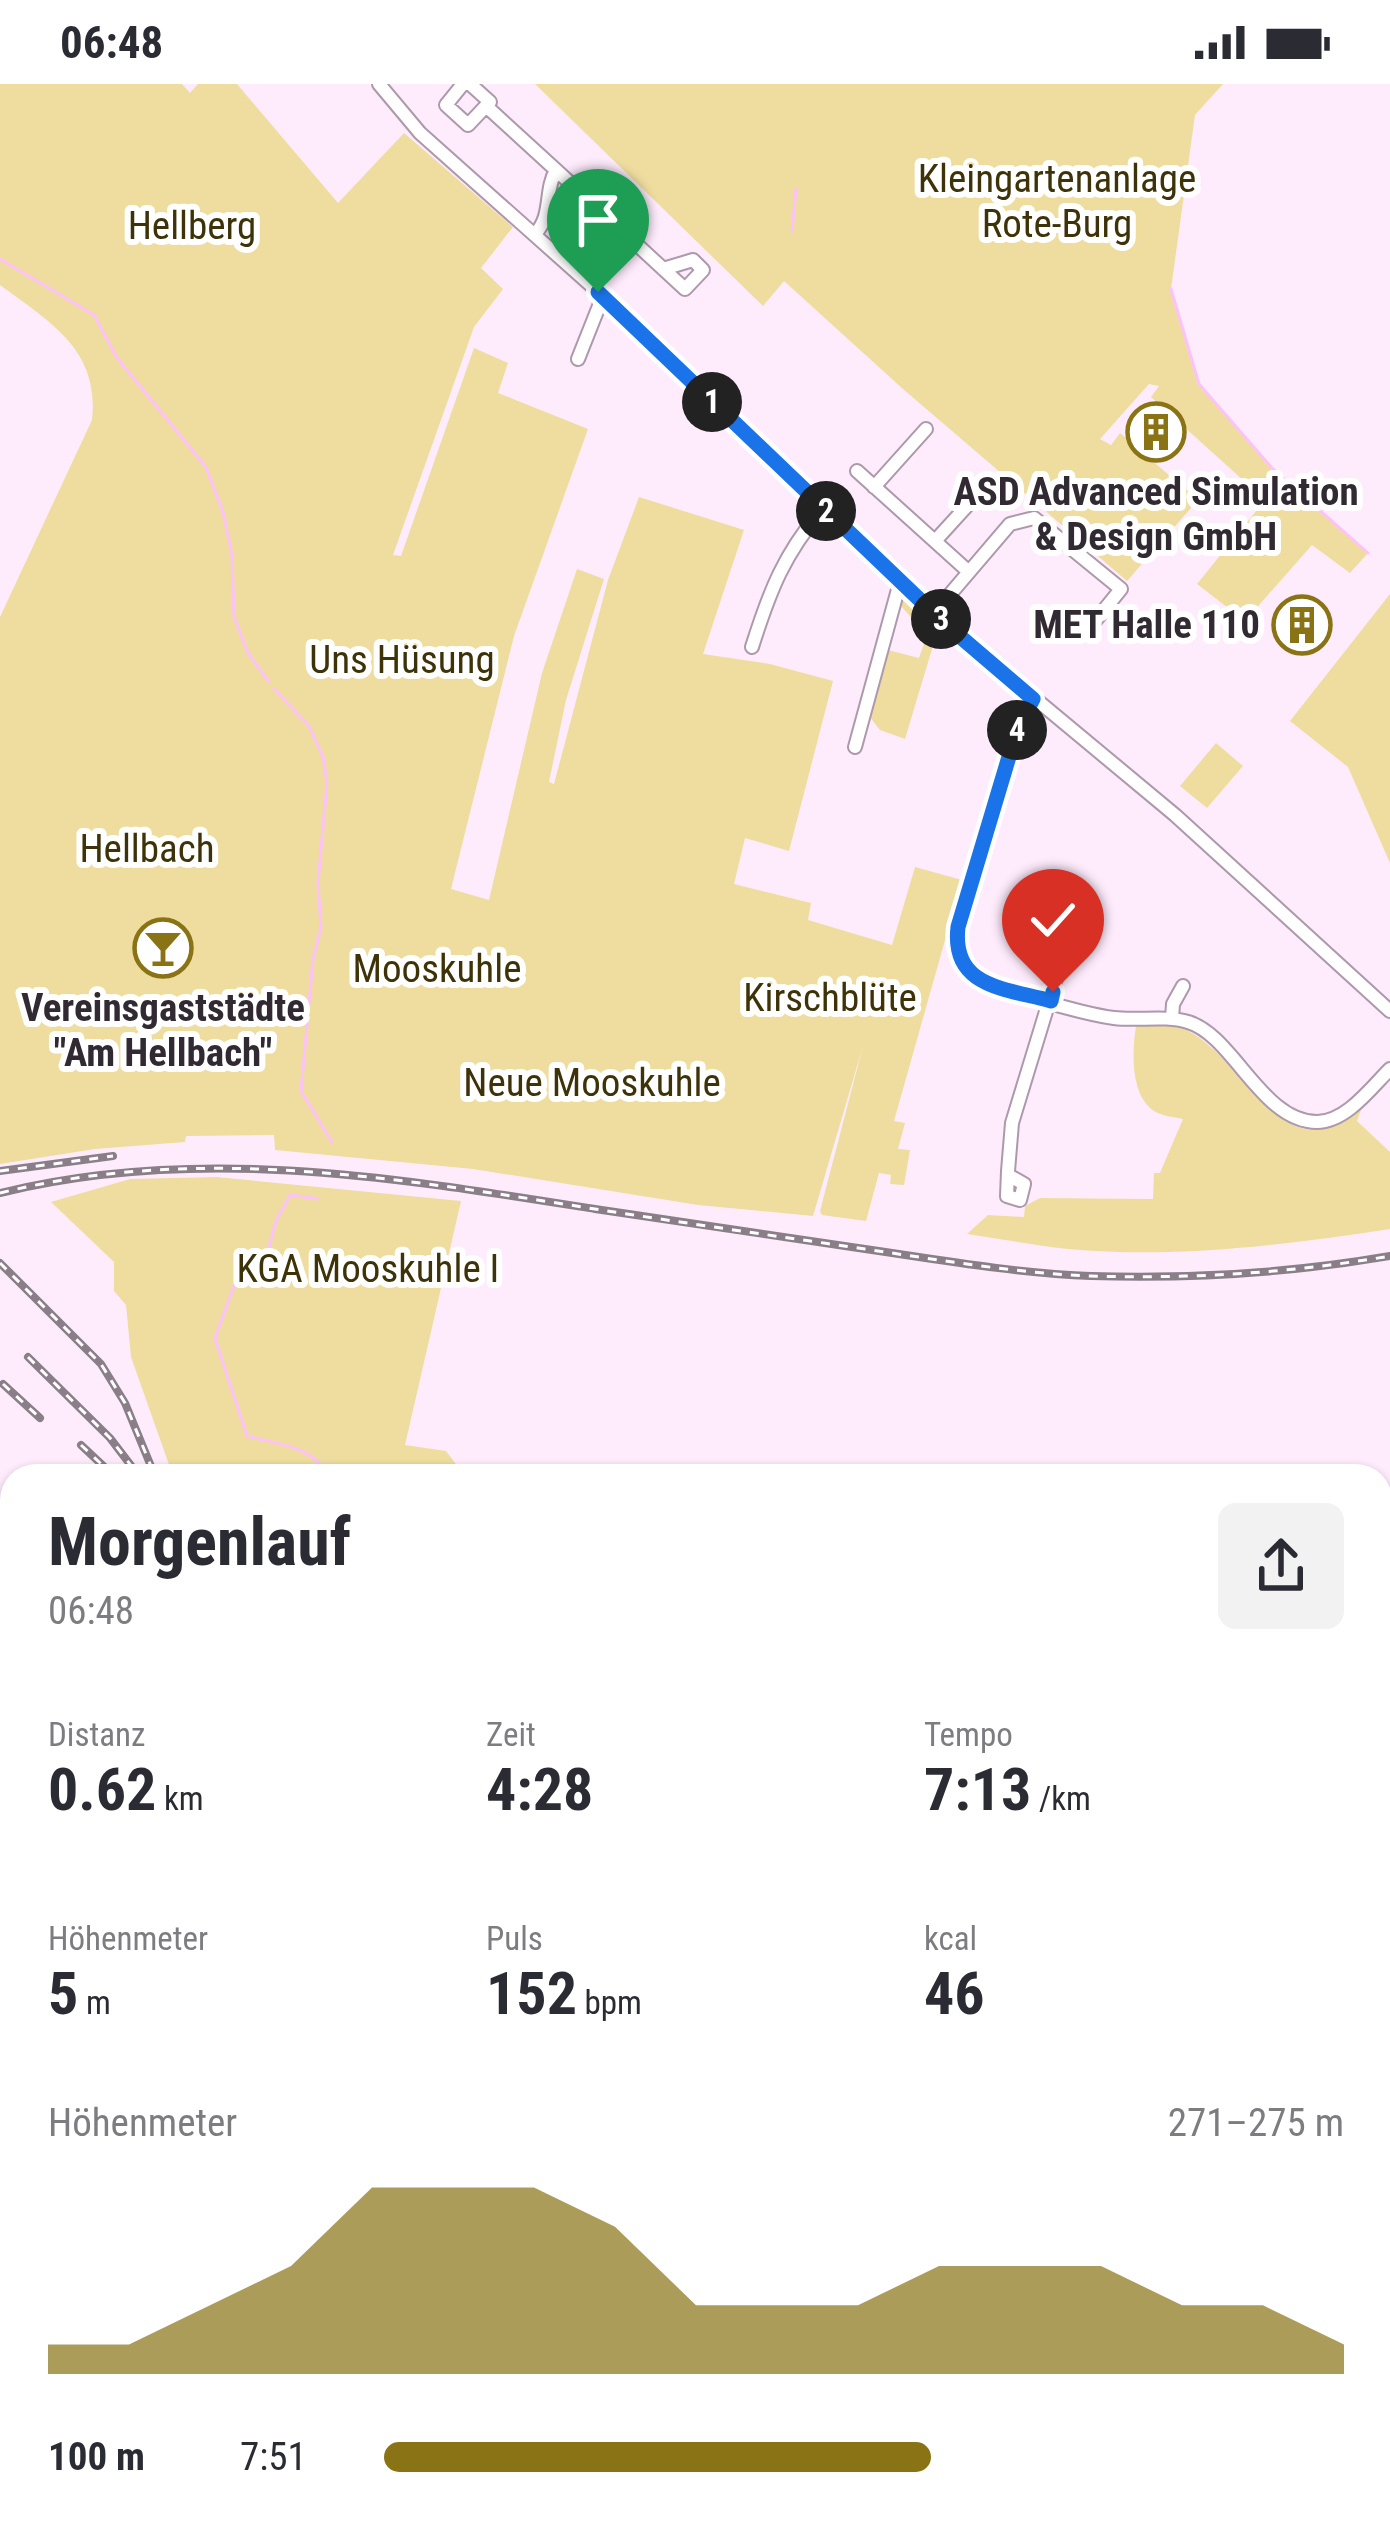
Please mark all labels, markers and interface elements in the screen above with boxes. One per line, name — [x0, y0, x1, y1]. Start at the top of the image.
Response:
text: 06:48 — [60, 16, 163, 69]
park label: Kleingartenanlage Rote-Burg — [918, 156, 1196, 247]
pin — [547, 169, 649, 292]
icon: arrive — [565, 187, 631, 253]
park label: Hellberg — [128, 203, 256, 249]
pin: 1 — [682, 372, 742, 432]
text: 1 — [704, 382, 720, 421]
building icon: ASD Advanced Simulation & Design GmbH — [1125, 401, 1187, 463]
place label: ASD Advanced Simulation & Design GmbH — [953, 469, 1359, 560]
pin: 2 — [796, 481, 856, 541]
text: 2 — [818, 491, 834, 530]
pin: 3 — [911, 589, 971, 649]
building icon: MET Halle 110 — [1271, 594, 1333, 656]
text: 3 — [933, 599, 949, 638]
place label: MET Halle 110 — [1033, 602, 1260, 648]
park label: Uns Hüsung — [309, 637, 495, 683]
pin: 4 — [987, 700, 1047, 760]
text: 4 — [1009, 710, 1025, 749]
park label: Hellbach — [79, 826, 215, 872]
pin — [1002, 869, 1104, 992]
icon: check — [1020, 887, 1086, 953]
bar icon: Vereinsgaststädte "Am Hellbach" — [132, 917, 194, 979]
park label: Mooskuhle — [353, 946, 521, 992]
park label: Kirschblüte — [743, 975, 917, 1021]
place label: Vereinsgaststädte "Am Hellbach" — [21, 985, 305, 1076]
park label: Neue Mooskuhle — [463, 1060, 721, 1106]
park label: KGA Mooskuhle I — [237, 1246, 499, 1292]
button: share — [1218, 1503, 1344, 1629]
text: Morgenlauf — [48, 1504, 351, 1581]
text: 06:48 — [48, 1588, 134, 1634]
text: Distanz — [48, 1715, 146, 1754]
text: Zeit — [486, 1715, 536, 1754]
text: Tempo — [924, 1715, 1013, 1754]
text: 0.62 — [48, 1754, 156, 1825]
text: 4:28 — [486, 1754, 593, 1825]
text: 7:13 — [924, 1754, 1031, 1825]
text: km — [156, 1779, 204, 1818]
text: /km — [1031, 1779, 1091, 1818]
text: Höhenmeter — [48, 1919, 208, 1958]
text: Puls — [486, 1919, 543, 1958]
text: kcal — [924, 1919, 977, 1958]
text: 5 — [48, 1958, 78, 2029]
text: 152 — [486, 1958, 577, 2029]
text: 46 — [924, 1958, 985, 2029]
text: m — [78, 1983, 111, 2022]
text: bpm — [577, 1983, 642, 2022]
text: Höhenmeter — [48, 2100, 237, 2146]
text: 271–275 m — [1168, 2100, 1344, 2146]
text: 100 m — [48, 2434, 145, 2480]
text: 7:51 — [240, 2434, 307, 2480]

